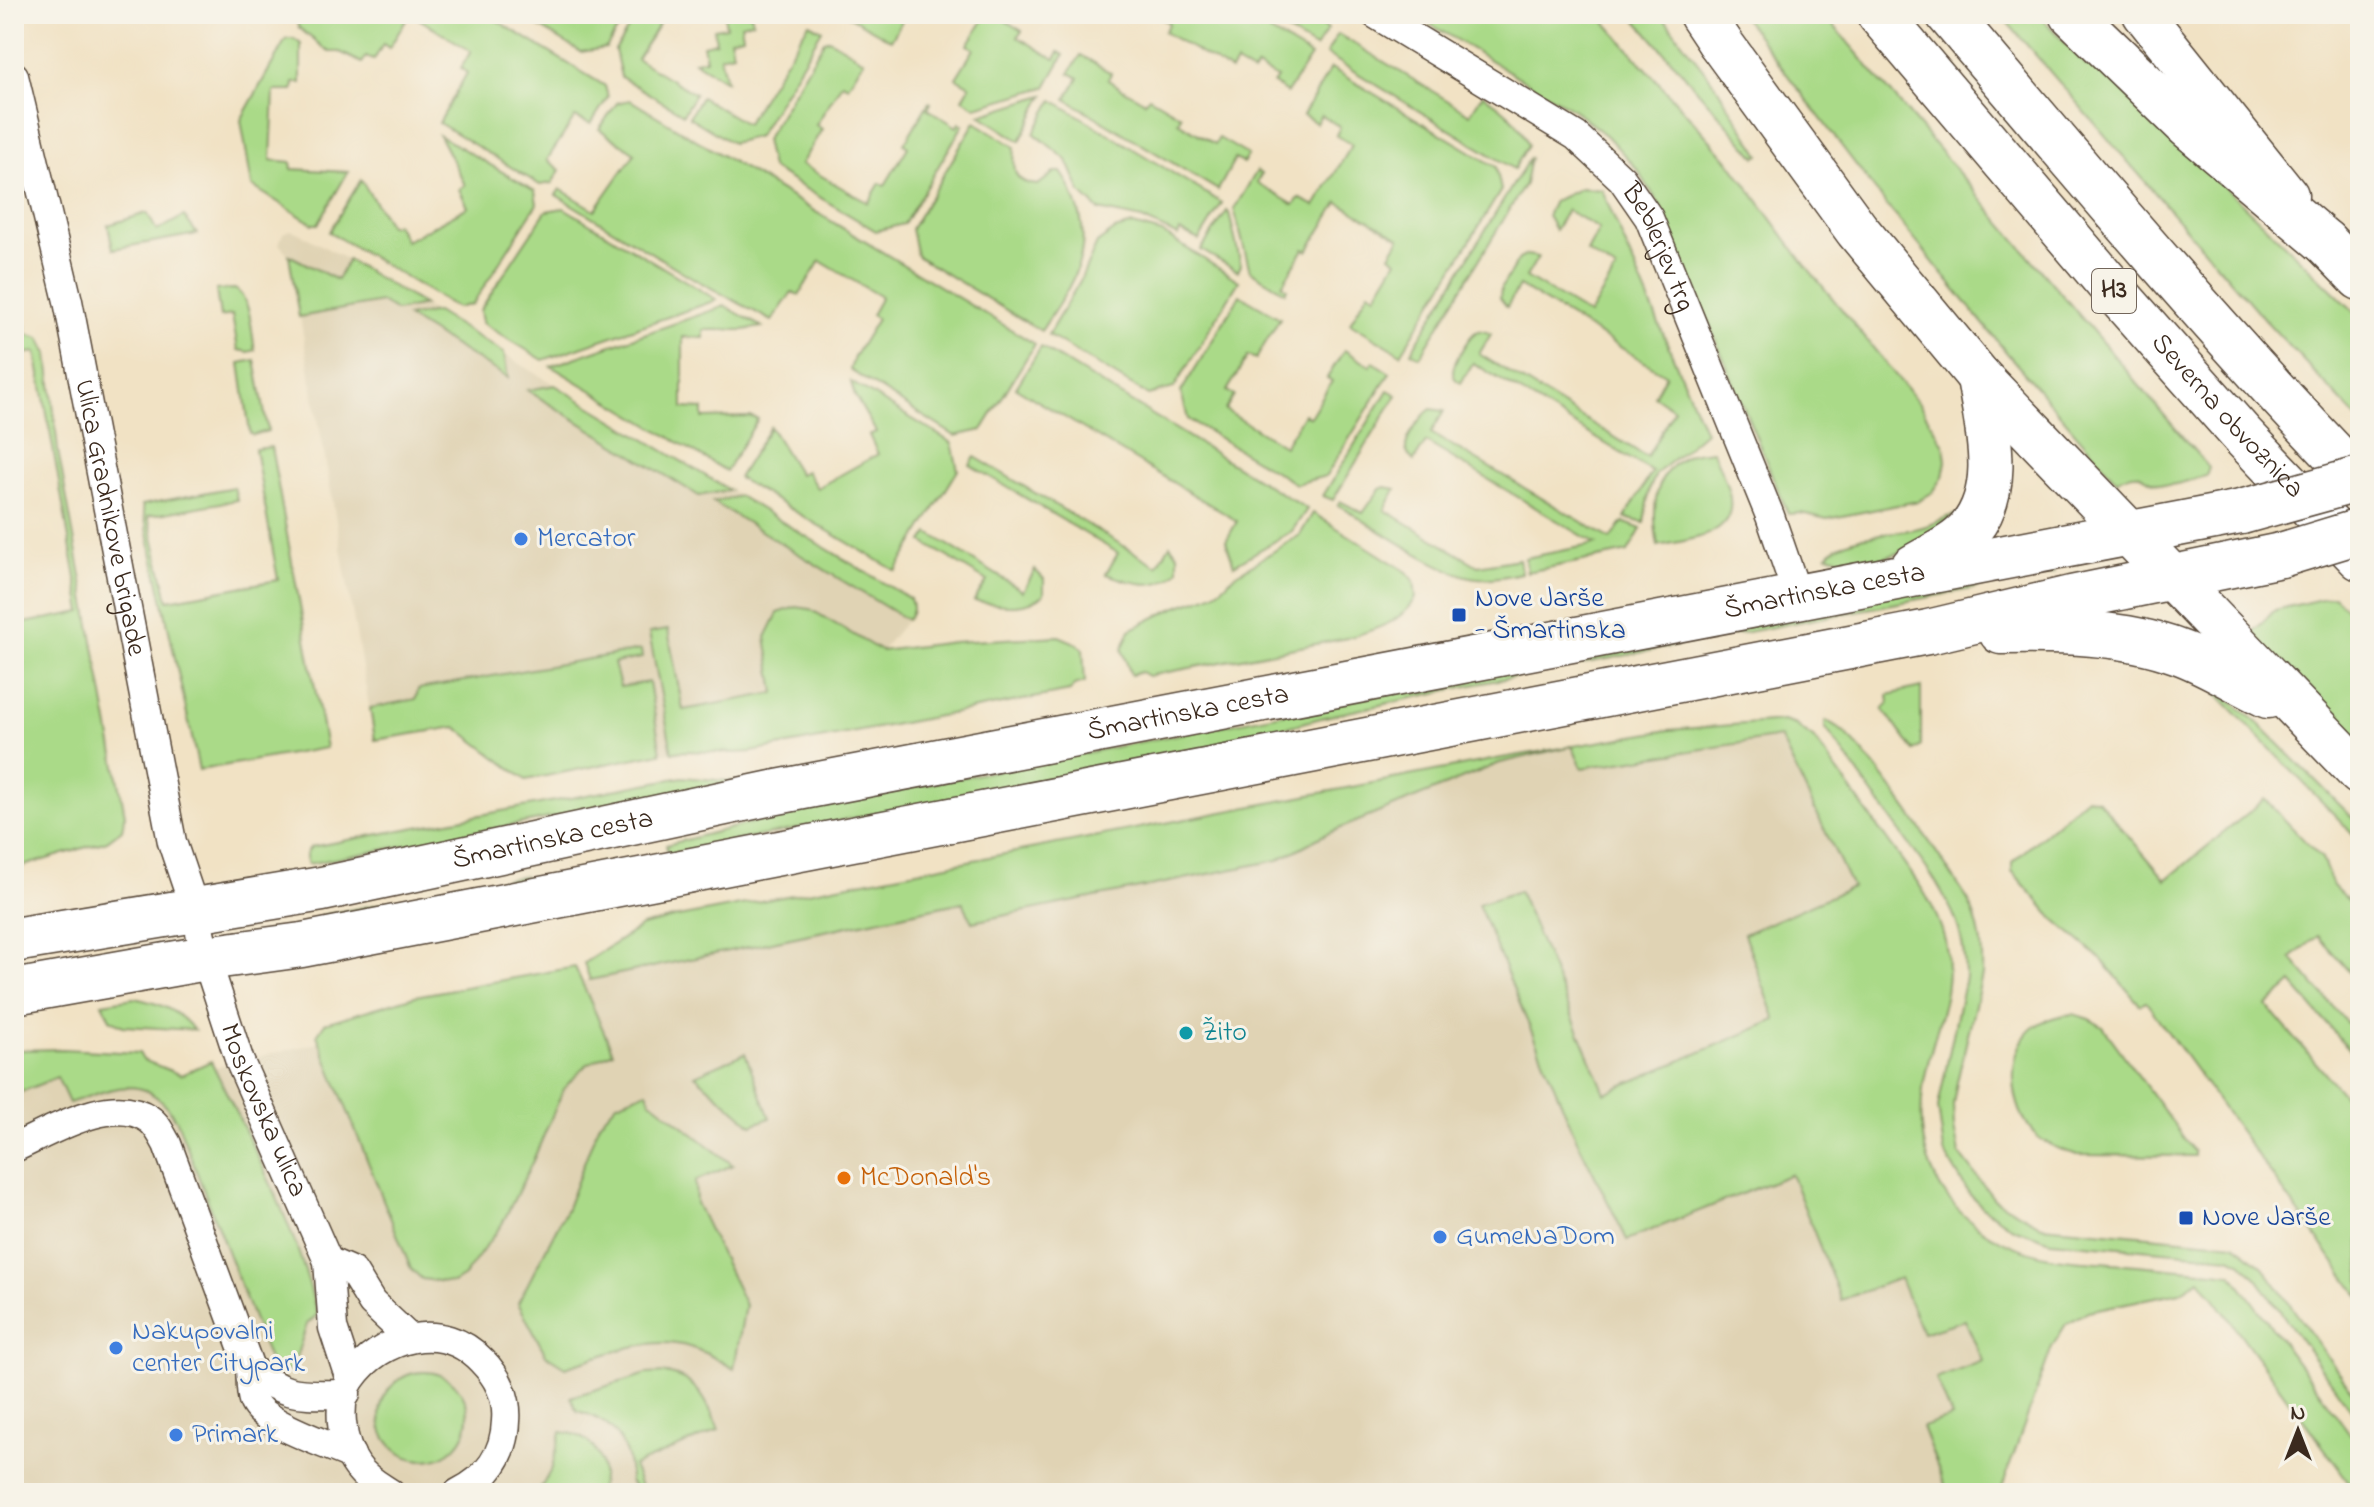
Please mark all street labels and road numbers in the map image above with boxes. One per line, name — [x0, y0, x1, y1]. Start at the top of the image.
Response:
street label: Beblerjev trg — [1610, 174, 1705, 318]
road number: H3 — [2092, 269, 2136, 313]
street label: Severna obvoznica — [2141, 324, 2313, 508]
street label: Ulica Gradnikove brigade — [63, 376, 156, 660]
street label: Šmartinska cesta — [1720, 552, 1929, 631]
street label: Šmartinska cesta — [1084, 674, 1292, 753]
street label: Šmartinska cesta — [448, 798, 657, 881]
street label: Moskovska ulica — [208, 1018, 318, 1204]

